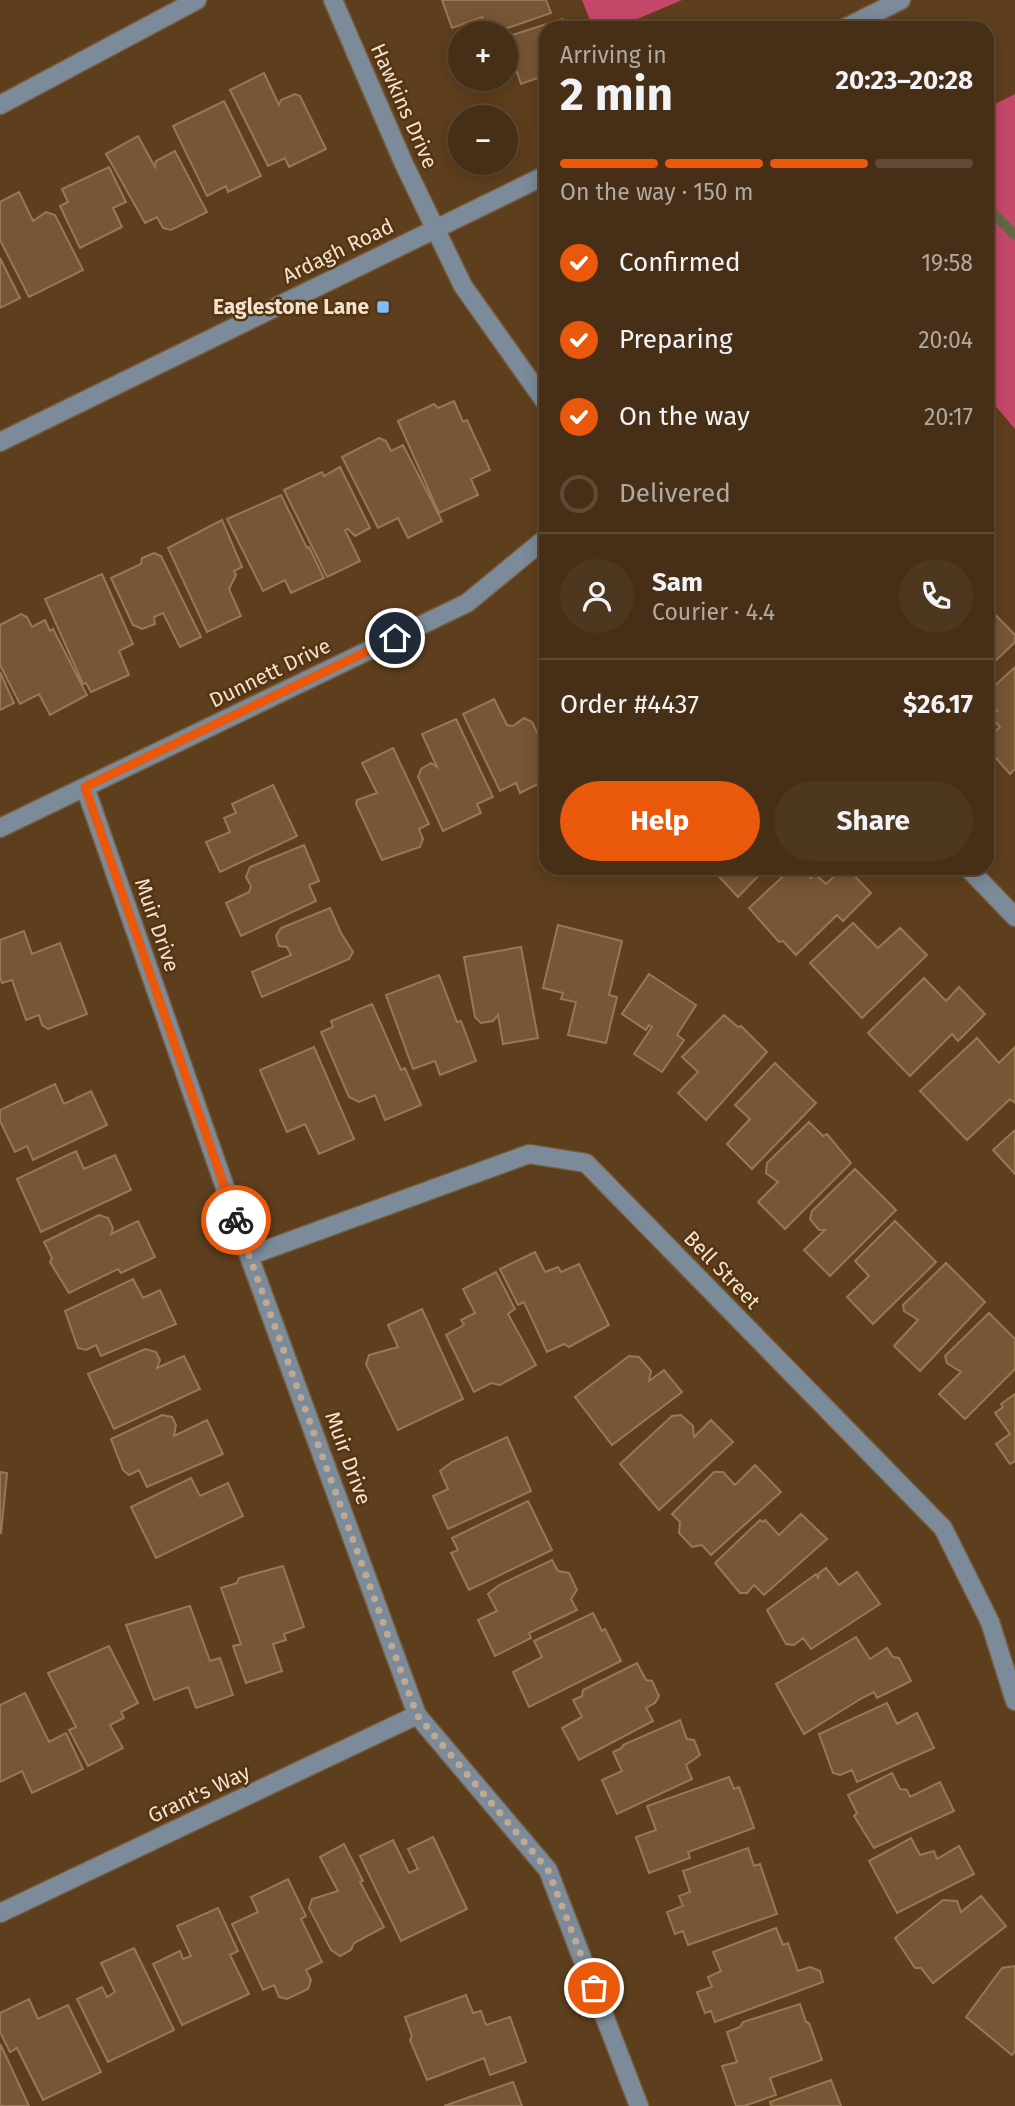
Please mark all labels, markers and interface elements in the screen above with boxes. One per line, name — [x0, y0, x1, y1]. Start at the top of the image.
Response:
map controls — [448, 21, 518, 175]
button: + — [448, 21, 518, 91]
street label: Hawkins Drive — [365, 39, 443, 173]
text: Arriving in — [560, 41, 667, 69]
text: 20:23–20:28 — [836, 65, 973, 96]
text: 2 min — [560, 67, 673, 122]
button: − — [448, 105, 518, 175]
text: On the way · 150 m — [560, 178, 753, 206]
street label: Ardagh Road — [278, 213, 398, 289]
icon: check — [560, 244, 598, 282]
text: Confirmed — [619, 247, 740, 278]
text: 19:58 — [921, 249, 973, 277]
place label: Eaglestone Lane — [213, 294, 369, 320]
marker: Eaglestone Lane — [375, 299, 391, 315]
icon: check — [560, 321, 598, 359]
text: Preparing — [619, 324, 732, 355]
text: 20:04 — [918, 326, 973, 354]
icon: check — [560, 398, 598, 436]
text: On the way — [619, 401, 750, 432]
text: 20:17 — [924, 403, 973, 431]
text: Delivered — [619, 478, 731, 509]
button: person — [560, 559, 634, 633]
button: phone — [899, 559, 973, 633]
text: Sam — [652, 567, 703, 598]
text: Courier · 4.4 — [652, 598, 775, 626]
pin — [365, 608, 425, 668]
icon: home — [376, 619, 414, 657]
street label: Dunnett Drive — [205, 632, 335, 714]
text: Order #4437 — [560, 689, 699, 720]
text: $26.17 — [903, 689, 973, 720]
button: Help — [560, 781, 760, 861]
button: Share — [774, 781, 973, 861]
street label: Muir Drive — [129, 875, 185, 975]
courier — [201, 1185, 271, 1255]
icon: bike — [217, 1201, 255, 1239]
street label: Bell Street — [678, 1225, 766, 1315]
street label: Muir Drive — [319, 1408, 377, 1508]
street label: Grant's Way — [144, 1759, 255, 1829]
pin — [564, 1958, 624, 2018]
icon: bag — [575, 1969, 613, 2007]

